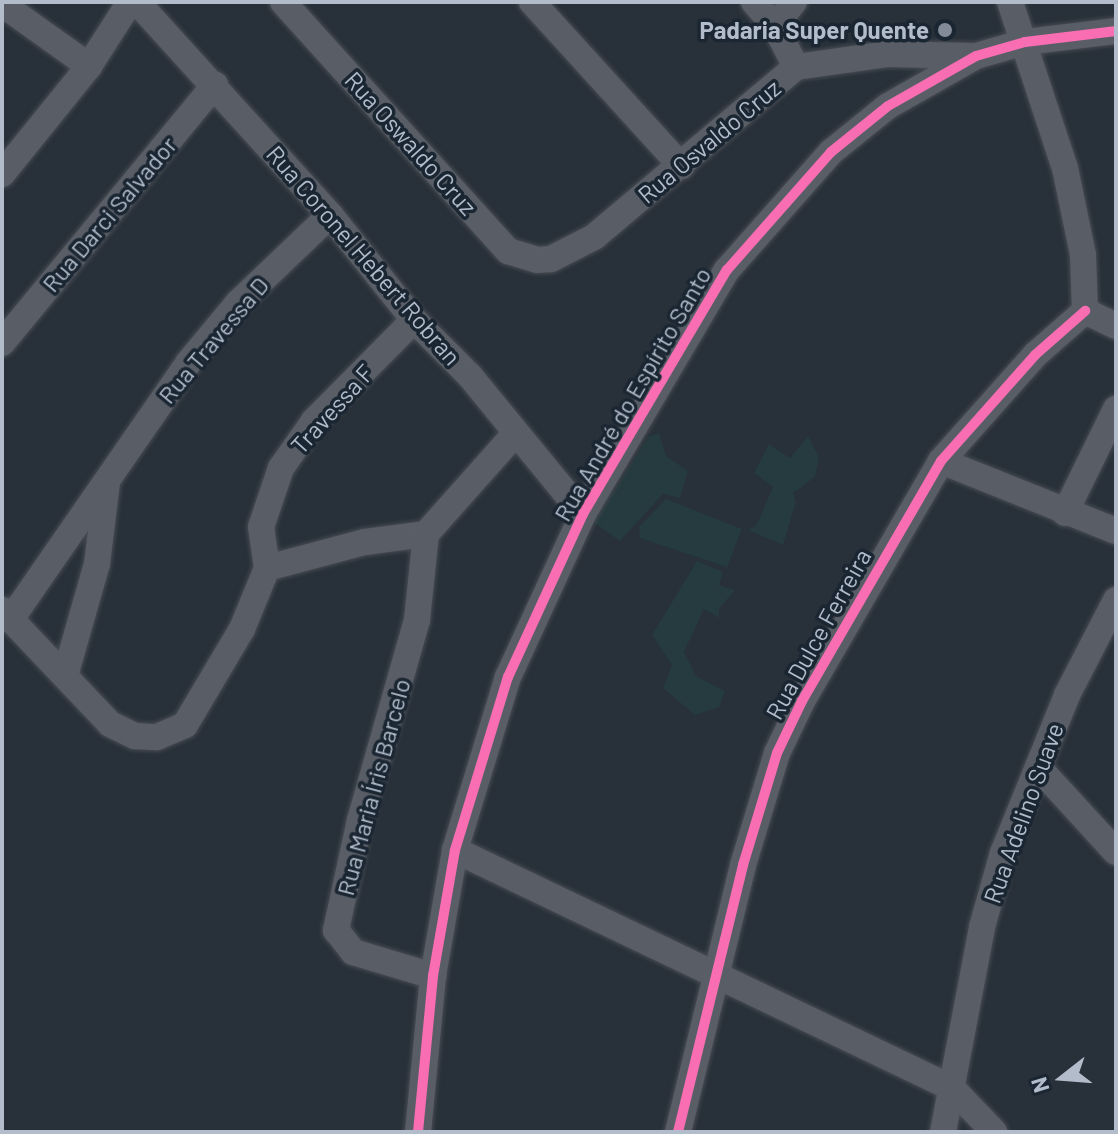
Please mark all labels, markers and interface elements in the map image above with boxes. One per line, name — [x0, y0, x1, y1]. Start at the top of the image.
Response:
place label: Padaria Super Quente — [700, 16, 929, 44]
marker: Padaria Super Quente — [936, 21, 954, 39]
street label: Rua Oswaldo Cruz — [339, 65, 483, 221]
street label: Rua Osvaldo Cruz — [632, 73, 786, 209]
street label: Rua Darci Salvador — [36, 131, 182, 297]
street label: Rua Coronel Hebert Robran — [261, 139, 467, 371]
street label: Rua André do Espírito Santo — [547, 262, 717, 526]
street label: Rua Travessa D — [152, 271, 274, 409]
street label: Travessa F — [284, 358, 380, 460]
street label: Rua Dulce Ferreira — [759, 544, 877, 724]
street label: Rua Maria Íris Barcelo — [330, 676, 416, 898]
street label: Rua Adelino Suave — [977, 719, 1069, 907]
north arrow — [1022, 1038, 1102, 1118]
text: N — [1024, 1074, 1054, 1096]

